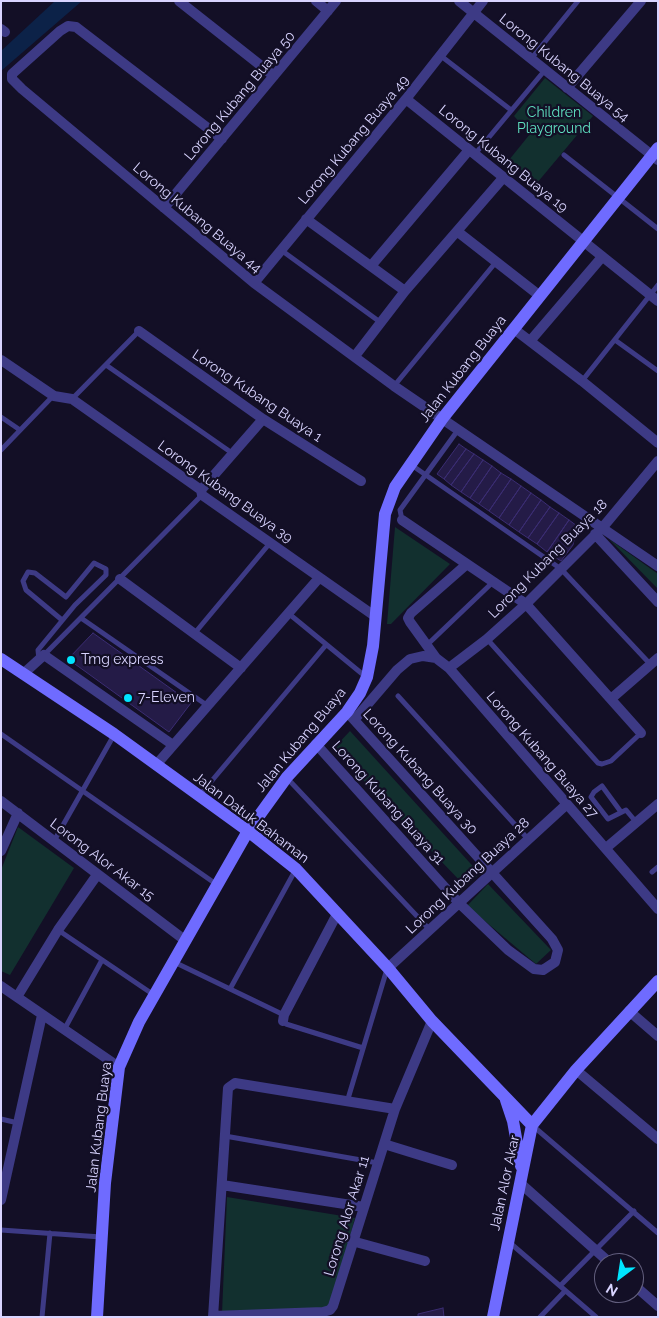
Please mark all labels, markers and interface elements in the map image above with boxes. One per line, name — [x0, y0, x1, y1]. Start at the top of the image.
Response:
street label: Lorong Kubang Buaya 54 — [496, 10, 632, 126]
street label: Lorong Kubang Buaya 50 — [181, 28, 299, 164]
street label: Lorong Kubang Buaya 49 — [295, 72, 413, 208]
street label: Lorong Kubang Buaya 19 — [435, 102, 571, 216]
park label: Children Playground — [517, 105, 591, 138]
street label: Lorong Kubang Buaya 44 — [129, 159, 265, 277]
street label: Jalan Kubang Buaya — [416, 312, 510, 426]
street label: Lorong Kubang Buaya 1 — [189, 346, 325, 446]
street label: Lorong Kubang Buaya 39 — [154, 437, 296, 547]
street label: Lorong Kubang Buaya 18 — [485, 496, 611, 622]
place label: Tmg express — [81, 652, 163, 668]
marker: Tmg express — [65, 654, 77, 666]
street label: Jalan Kubang Buaya — [252, 684, 350, 796]
street label: Lorong Kubang Buaya 27 — [483, 688, 601, 822]
place label: 7-Eleven — [138, 690, 195, 706]
marker: 7-Eleven — [122, 692, 134, 704]
street label: Lorong Kubang Buaya 30 — [359, 706, 481, 838]
street label: Lorong Kubang Buaya 31 — [328, 738, 448, 868]
street label: Jalan Datuk Bahaman — [190, 769, 312, 867]
street label: Lorong Kubang Buaya 28 — [403, 814, 533, 938]
street label: Lorong Alor Akar 15 — [46, 815, 158, 905]
street label: Jalan Kubang Buaya — [83, 1061, 115, 1193]
street label: Jalan Alor Akar — [487, 1134, 523, 1232]
street label: Lorong Alor Akar 11 — [321, 1154, 373, 1278]
north arrow — [594, 1253, 644, 1303]
text: N — [603, 1280, 620, 1300]

